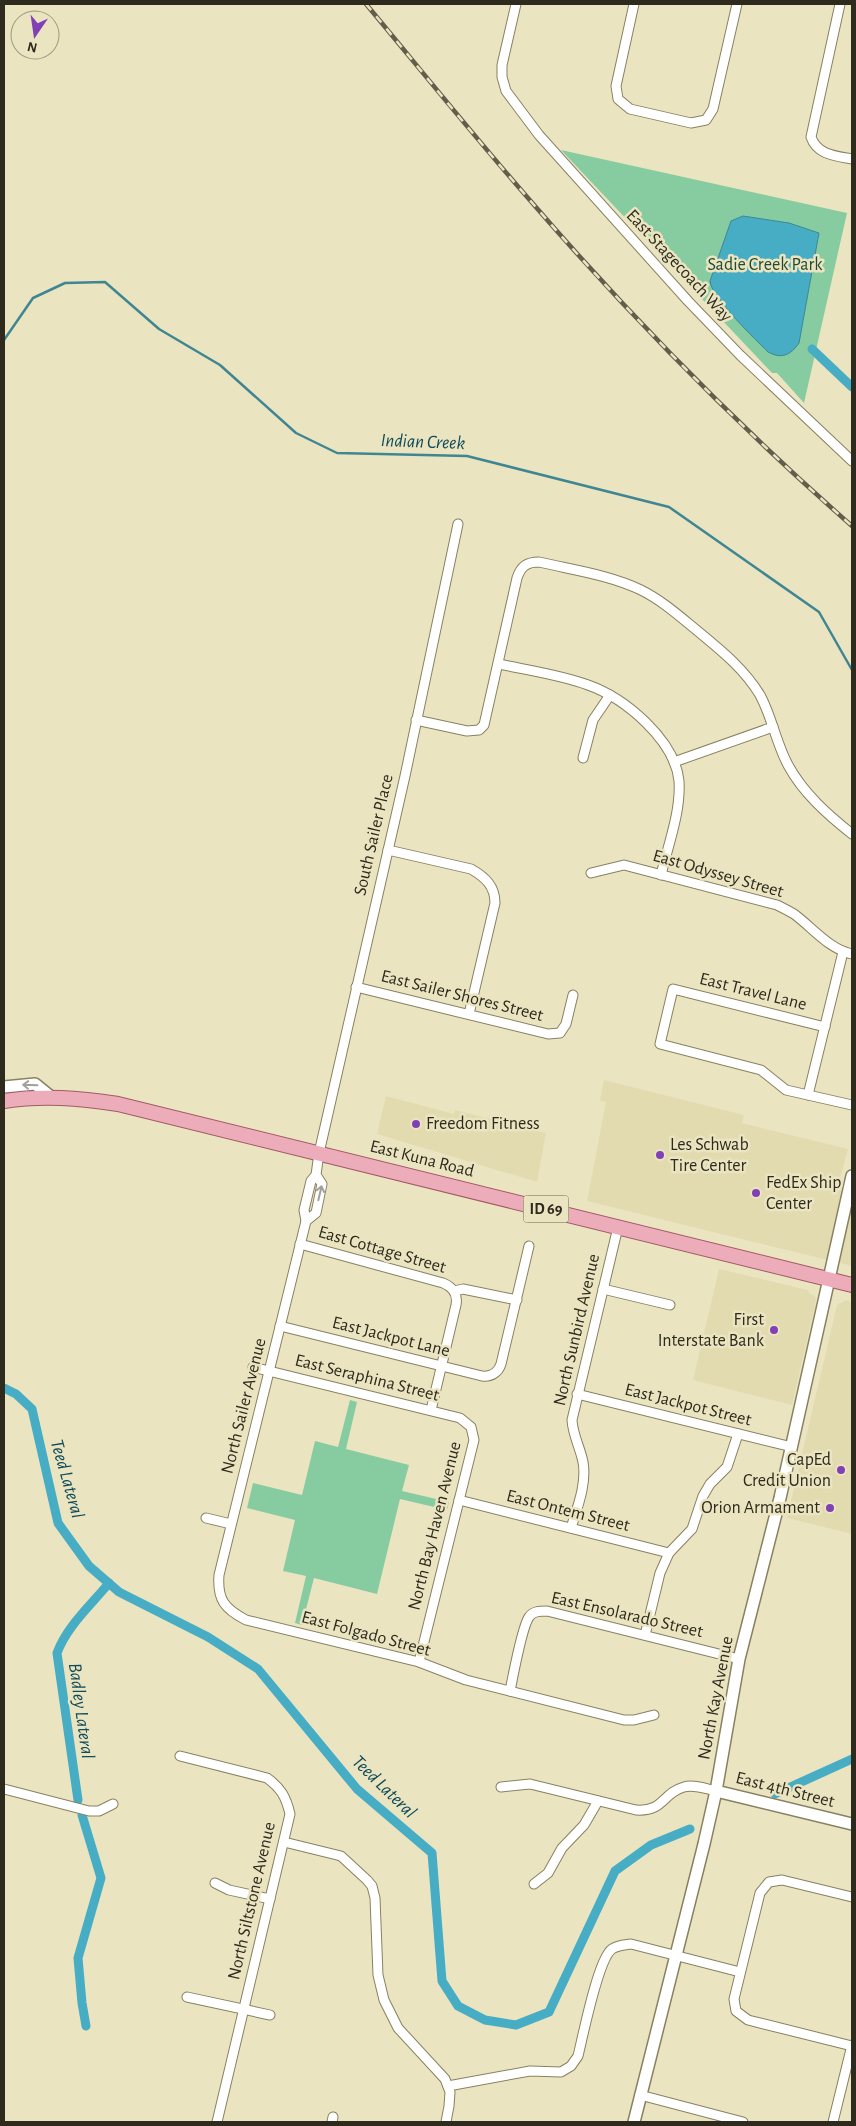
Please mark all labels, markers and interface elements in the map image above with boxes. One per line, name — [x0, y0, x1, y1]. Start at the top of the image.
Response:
north arrow — [10, 10, 60, 60]
text: N — [26, 39, 39, 55]
street label: East Stagecoach Way — [623, 207, 736, 326]
park label: Sadie Creek Park — [707, 256, 823, 274]
water label: Indian Creek — [380, 431, 466, 453]
street label: South Sailer Place — [351, 773, 397, 897]
street label: East Odyssey Street — [651, 847, 786, 901]
street label: East Sailer Shores Street — [379, 967, 545, 1025]
street label: East Travel Lane — [698, 970, 808, 1014]
one-way arrow — [22, 1080, 38, 1090]
place label: Freedom Fitness — [426, 1115, 540, 1133]
marker: Freedom Fitness — [410, 1118, 422, 1130]
place label: Les Schwab Tire Center — [670, 1136, 749, 1175]
street label: East Kuna Road — [368, 1137, 476, 1181]
marker: Les Schwab Tire Center — [654, 1149, 666, 1161]
place label: FedEx Ship Center — [766, 1174, 841, 1213]
one-way arrow — [316, 1185, 325, 1201]
marker: FedEx Ship Center — [750, 1187, 762, 1199]
road number: ID 69 — [524, 1196, 568, 1222]
street label: East Cottage Street — [316, 1223, 448, 1277]
street label: North Sunbird Avenue — [551, 1252, 603, 1408]
place label: First Interstate Bank — [658, 1311, 765, 1350]
street label: East Jackpot Lane — [330, 1314, 452, 1360]
marker: First Interstate Bank — [768, 1324, 780, 1336]
street label: North Sailer Avenue — [218, 1336, 270, 1476]
street label: East Seraphina Street — [293, 1351, 441, 1405]
street label: East Jackpot Street — [623, 1381, 753, 1429]
water label: Teed Lateral — [47, 1437, 87, 1521]
street label: North Bay Haven Avenue — [405, 1440, 465, 1612]
place label: CapEd Credit Union — [743, 1451, 831, 1490]
marker: CapEd Credit Union — [835, 1464, 847, 1476]
street label: East Ontem Street — [505, 1487, 632, 1535]
place label: Orion Armament — [701, 1499, 820, 1517]
marker: Orion Armament — [824, 1502, 836, 1514]
street label: East Ensolarado Street — [549, 1589, 705, 1641]
street label: East Folgado Street — [300, 1608, 433, 1660]
street label: North Kay Avenue — [695, 1635, 737, 1761]
water label: Badley Lateral — [65, 1662, 97, 1761]
water label: Teed Lateral — [348, 1752, 420, 1822]
street label: East 4th Street — [734, 1769, 836, 1811]
street label: North Siltstone Avenue — [225, 1820, 279, 1982]

